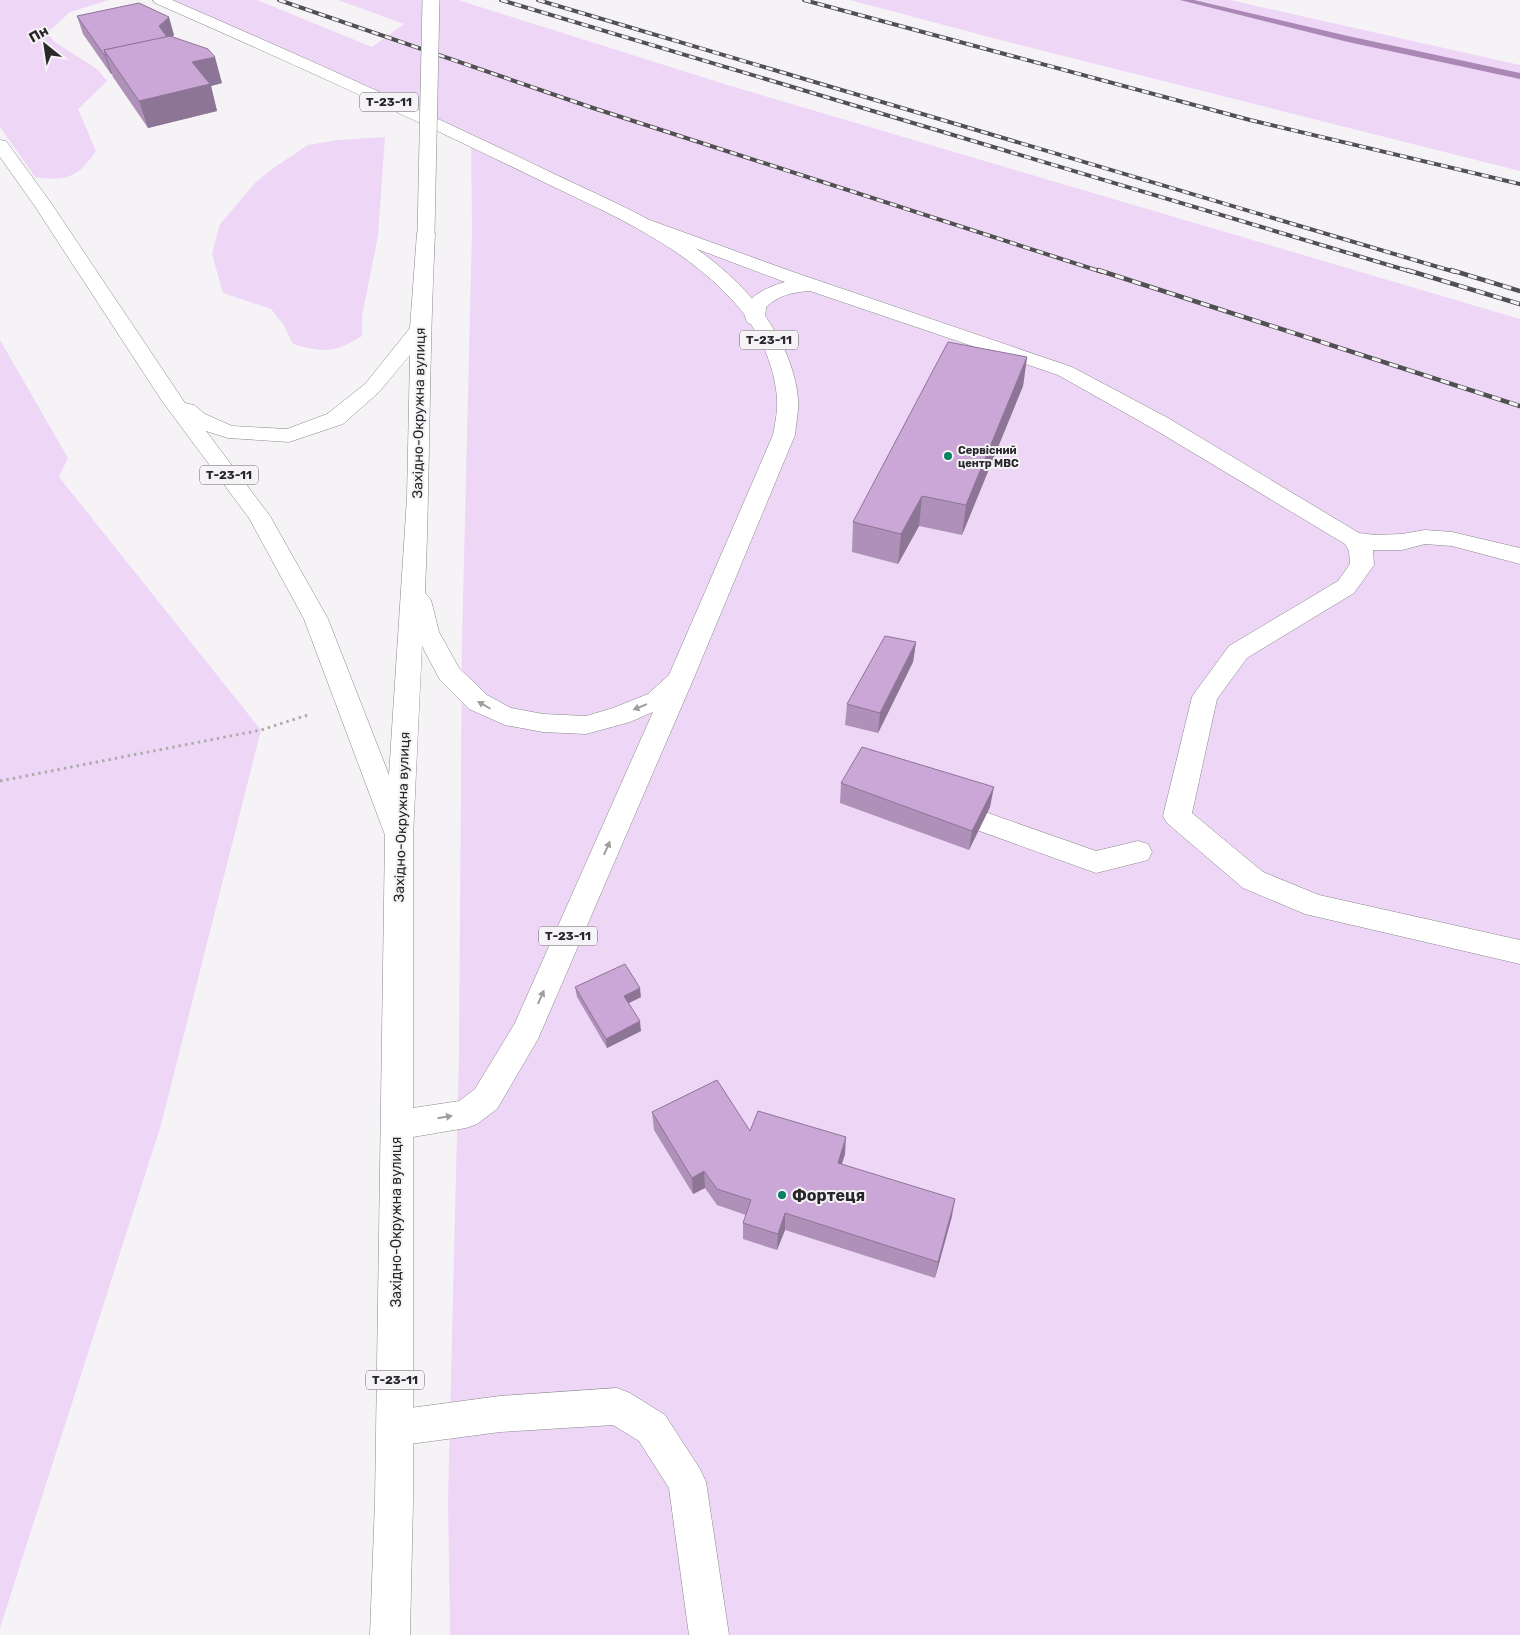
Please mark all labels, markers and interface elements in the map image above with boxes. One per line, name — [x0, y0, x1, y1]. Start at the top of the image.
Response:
north arrow — [20, 20, 70, 70]
text: Пн — [26, 22, 51, 46]
road number: Т-23-11 — [360, 92, 418, 111]
street label: Західно-Окружна вулиця — [409, 328, 429, 498]
road number: Т-23-11 — [740, 330, 798, 350]
place label: Сервісний центр МВС — [958, 444, 1019, 470]
marker: Сервісний центр МВС — [942, 450, 954, 462]
road number: Т-23-11 — [200, 466, 258, 484]
one-way arrow — [477, 700, 490, 709]
one-way arrow — [632, 703, 647, 711]
street label: Західно-Окружна вулиця — [391, 731, 413, 903]
one-way arrow — [603, 841, 611, 855]
road number: Т-23-11 — [539, 926, 597, 946]
one-way arrow — [538, 990, 546, 1004]
one-way arrow — [437, 1113, 453, 1121]
street label: Західно-Окружна вулиця — [388, 1137, 405, 1307]
place label: Фортеця — [792, 1186, 865, 1205]
marker: Фортеця — [776, 1189, 788, 1201]
road number: Т-23-11 — [366, 1370, 424, 1390]

